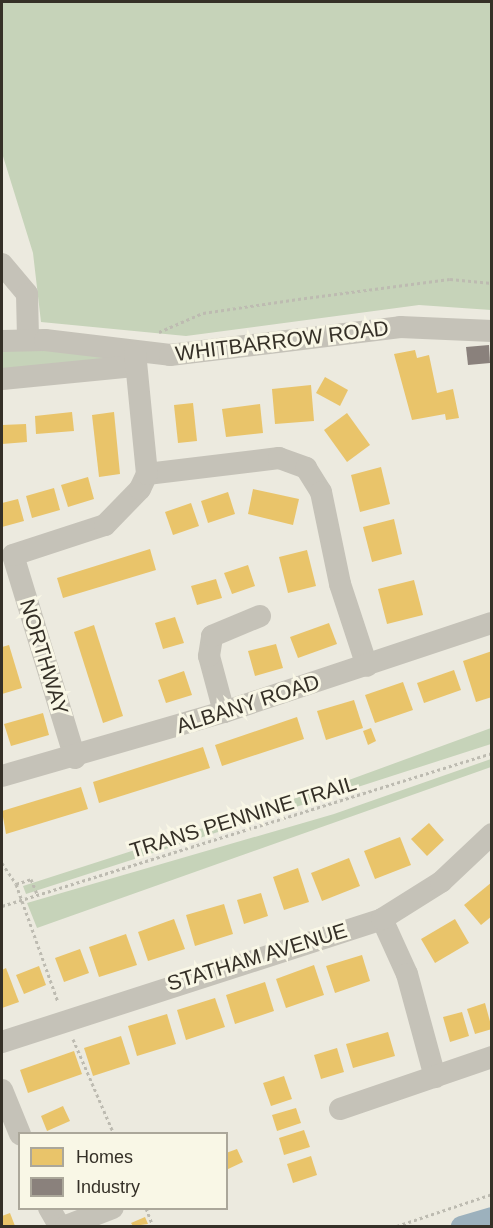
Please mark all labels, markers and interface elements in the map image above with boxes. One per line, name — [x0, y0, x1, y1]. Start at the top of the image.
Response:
street label: WHITBARROW ROAD — [174, 315, 390, 367]
street label: NORTHWAY — [14, 596, 74, 718]
street label: ALBANY ROAD — [173, 669, 323, 739]
street label: TRANS PENNINE TRAIL — [127, 770, 359, 864]
street label: STATHAM AVENUE — [163, 917, 351, 997]
legend — [18, 1132, 228, 1210]
text: Homes — [76, 1147, 133, 1167]
text: Industry — [76, 1177, 140, 1197]

